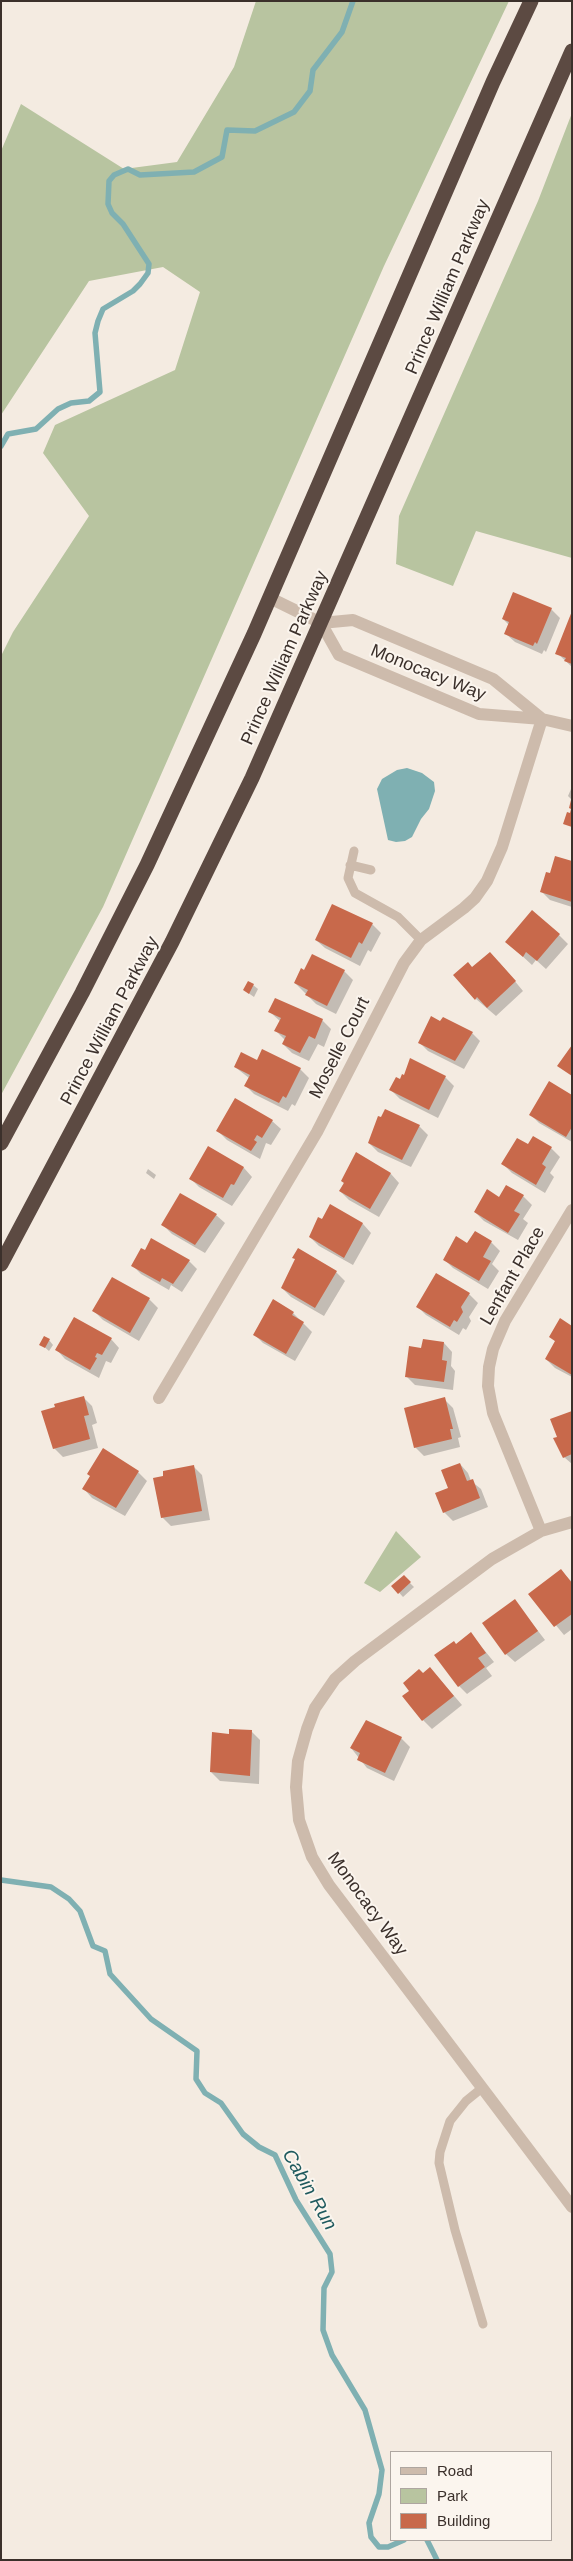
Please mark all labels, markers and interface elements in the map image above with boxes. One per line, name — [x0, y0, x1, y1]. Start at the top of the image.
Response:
street label: Prince William Parkway — [401, 196, 495, 378]
street label: Prince William Parkway — [237, 568, 333, 748]
street label: Monocacy Way — [367, 640, 489, 706]
street label: Prince William Parkway — [56, 933, 164, 1109]
street label: Moselle Court — [305, 994, 375, 1102]
street label: Lenfant Place — [476, 1223, 550, 1329]
street label: Monocacy Way — [322, 1848, 412, 1960]
water label: Cabin Run — [277, 2145, 341, 2235]
legend — [390, 2451, 553, 2541]
text: Road — [437, 2462, 473, 2479]
text: Park — [437, 2487, 468, 2504]
text: Building — [437, 2512, 490, 2529]

